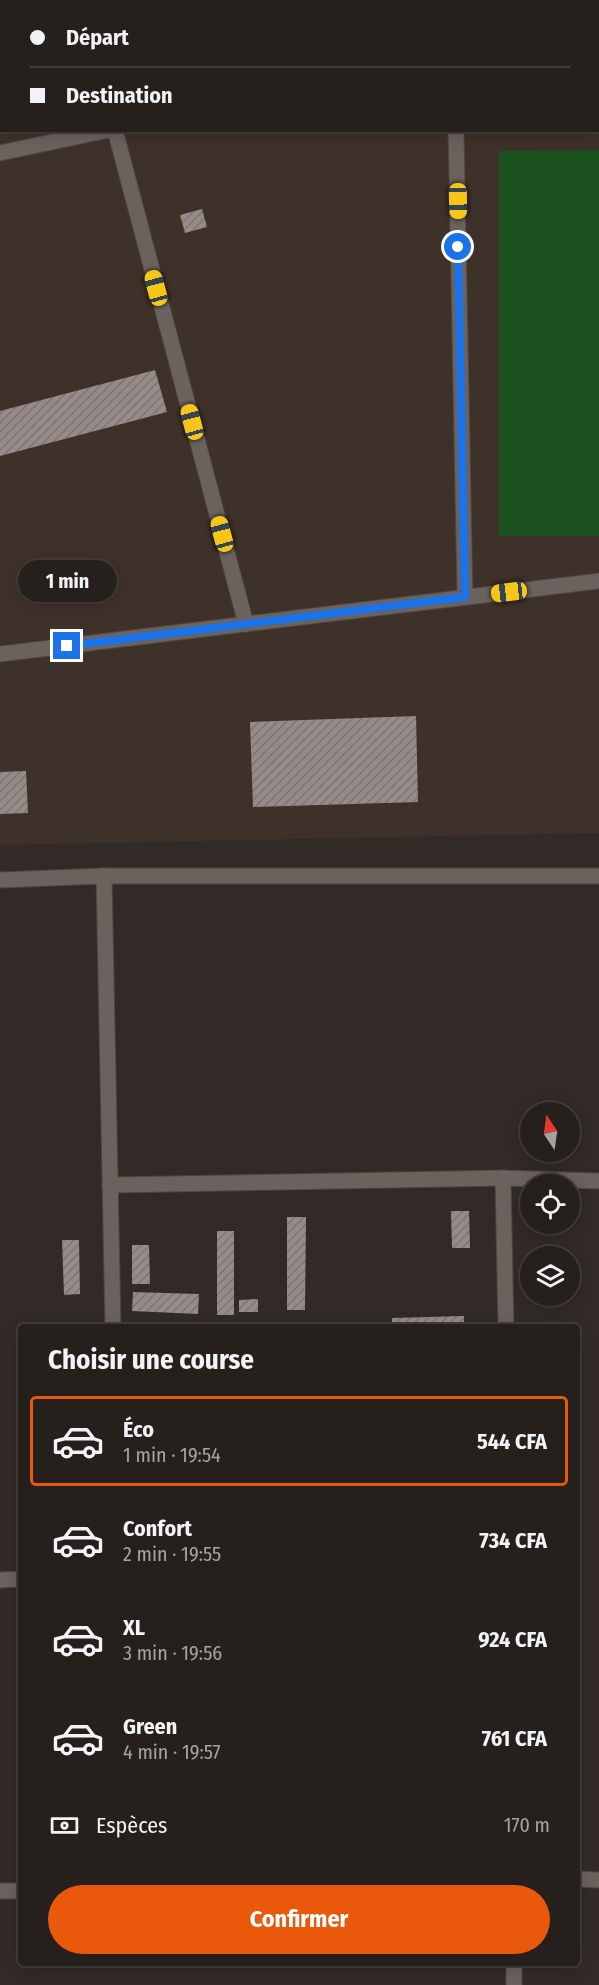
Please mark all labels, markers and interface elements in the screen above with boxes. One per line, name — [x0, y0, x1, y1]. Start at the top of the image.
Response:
text: Départ — [66, 24, 129, 51]
text: Destination — [66, 82, 173, 109]
car — [449, 183, 467, 219]
route start — [444, 233, 471, 260]
car — [143, 268, 169, 308]
car — [179, 402, 205, 442]
car — [209, 514, 235, 554]
callout: 1 min — [17, 559, 116, 601]
text: 1 min — [46, 569, 89, 593]
car — [490, 581, 528, 603]
route end — [53, 632, 80, 659]
north arrow — [520, 1102, 580, 1162]
map controls — [520, 1102, 580, 1306]
button: locate — [520, 1174, 580, 1234]
button: layers — [520, 1246, 580, 1306]
text: Choisir une course — [48, 1344, 254, 1376]
icon: car — [51, 1414, 105, 1468]
text: Éco — [123, 1416, 154, 1443]
text: 544 CFA — [477, 1428, 547, 1455]
text: 1 min · 19:54 — [123, 1443, 221, 1467]
icon: car — [51, 1513, 105, 1567]
text: Confort — [123, 1515, 192, 1542]
text: 734 CFA — [479, 1527, 547, 1554]
text: 2 min · 19:55 — [123, 1542, 221, 1566]
icon: car — [51, 1612, 105, 1666]
text: XL — [123, 1614, 145, 1641]
text: 924 CFA — [478, 1626, 547, 1653]
text: 3 min · 19:56 — [123, 1641, 222, 1665]
icon: car — [51, 1711, 105, 1765]
text: Green — [123, 1713, 177, 1740]
text: 761 CFA — [482, 1725, 547, 1752]
text: 4 min · 19:57 — [123, 1740, 221, 1764]
icon: cash — [48, 1809, 81, 1842]
text: Espèces — [96, 1812, 167, 1839]
text: 170 m — [504, 1813, 550, 1837]
button: Confirmer — [48, 1885, 550, 1954]

